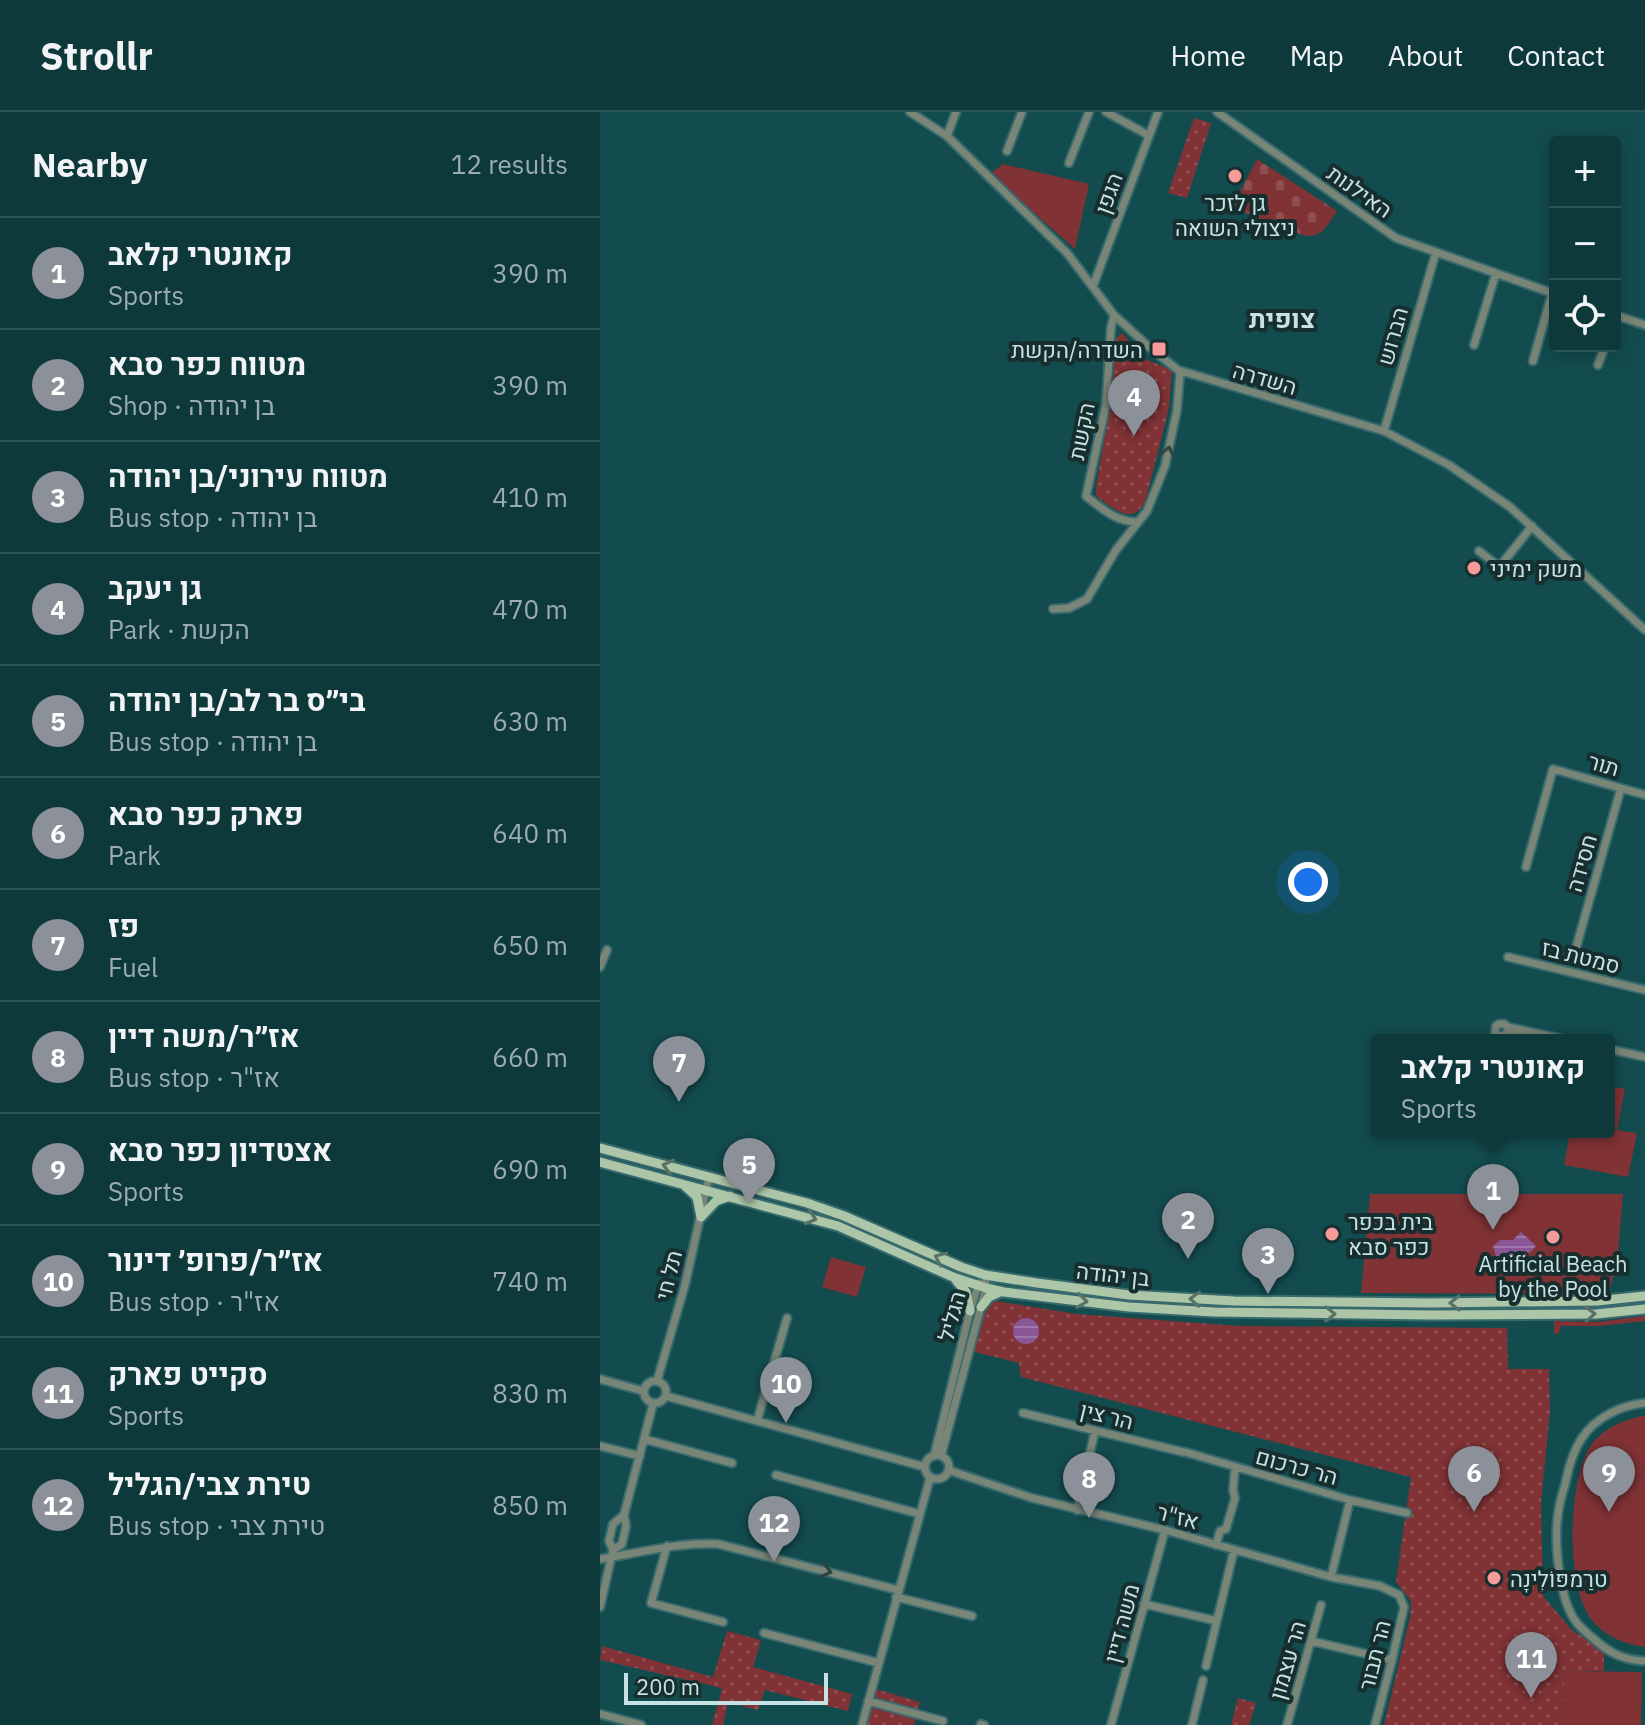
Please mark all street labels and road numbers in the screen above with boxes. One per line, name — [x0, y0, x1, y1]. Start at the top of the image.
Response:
street label: האילנות — [1322, 158, 1398, 224]
street label: הגפן — [1087, 169, 1129, 217]
street label: הברוש — [1370, 304, 1414, 368]
street label: השדרה — [1229, 355, 1301, 401]
street label: הקשת — [1061, 400, 1101, 462]
street label: תור — [1585, 746, 1623, 782]
street label: חסידה — [1559, 831, 1603, 895]
street label: סמטת בז — [1539, 932, 1623, 980]
street label: תל חי — [648, 1247, 688, 1303]
street label: בן יהודה — [1075, 1256, 1151, 1292]
street label: הגליל — [930, 1288, 972, 1344]
street label: הר צין — [1077, 1394, 1137, 1436]
street label: הר כרכום — [1253, 1441, 1341, 1491]
street label: אז"ר — [1154, 1497, 1202, 1535]
street label: משה דיין — [1097, 1580, 1145, 1666]
street label: הר עצמון — [1262, 1617, 1312, 1703]
street label: הר תבור — [1351, 1617, 1397, 1693]

